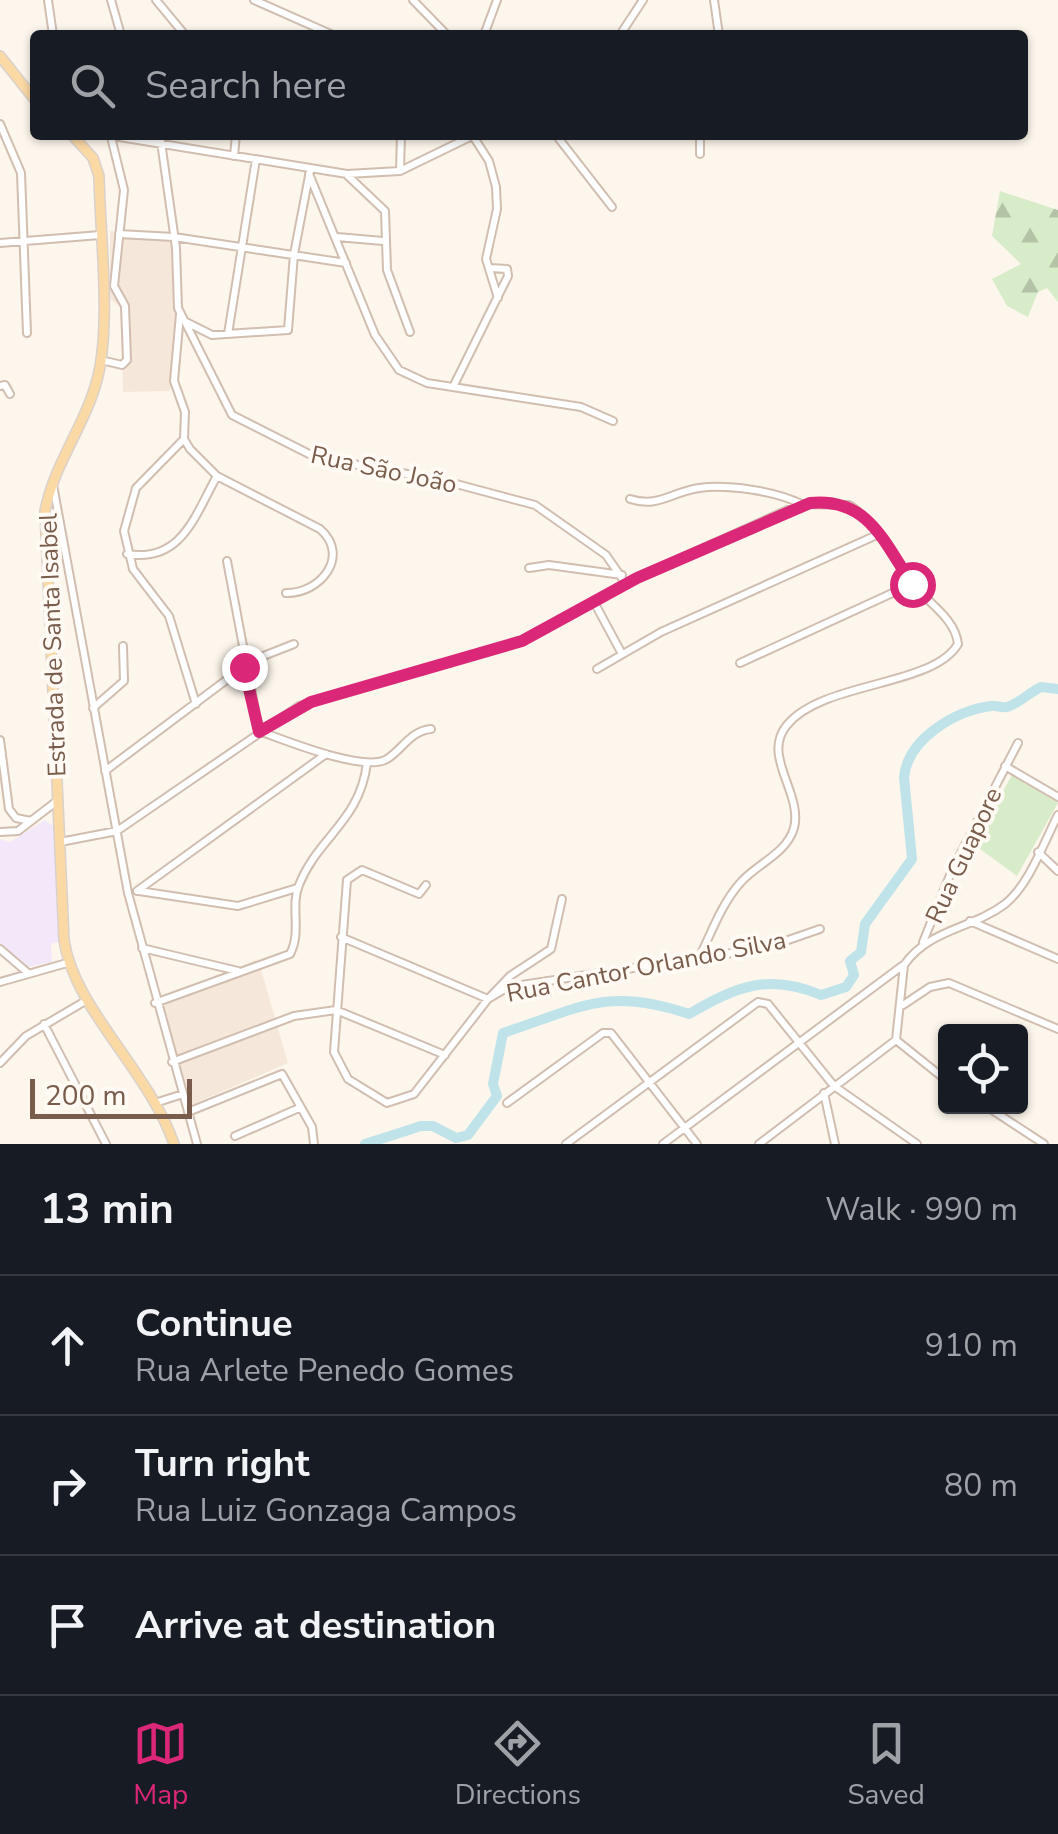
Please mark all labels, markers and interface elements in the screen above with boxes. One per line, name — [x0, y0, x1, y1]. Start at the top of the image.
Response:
search box — [30, 30, 1028, 140]
icon: search — [65, 58, 120, 113]
text: Search here — [145, 60, 346, 111]
street label: Rua São João — [308, 438, 460, 502]
street label: Estrada de Santa Isabel — [31, 512, 75, 777]
route start — [890, 562, 936, 608]
route end — [222, 645, 268, 691]
street label: Rua Guapore — [918, 782, 1010, 929]
street label: Rua Cantor Orlando Silva — [503, 923, 789, 1011]
map controls — [938, 1024, 1028, 1114]
button: locate — [938, 1024, 1028, 1114]
scale bar — [30, 1074, 192, 1118]
text: 200 m — [45, 1077, 127, 1115]
text: 13 min — [40, 1181, 174, 1238]
text: Walk · 990 m — [825, 1188, 1018, 1231]
text: Continue — [135, 1298, 293, 1349]
icon: ahead — [40, 1318, 95, 1373]
text: 910 m — [925, 1324, 1018, 1367]
text: Rua Arlete Penedo Gomes — [135, 1349, 514, 1392]
text: Turn right — [135, 1438, 310, 1489]
icon: right — [40, 1458, 95, 1513]
text: 80 m — [944, 1464, 1018, 1507]
text: Rua Luiz Gonzaga Campos — [135, 1489, 517, 1532]
icon: arrive — [40, 1598, 95, 1653]
text: Arrive at destination — [135, 1600, 496, 1651]
tab: Map — [133, 1716, 188, 1814]
tab: Directions — [455, 1716, 581, 1814]
tab: Saved — [847, 1716, 925, 1814]

